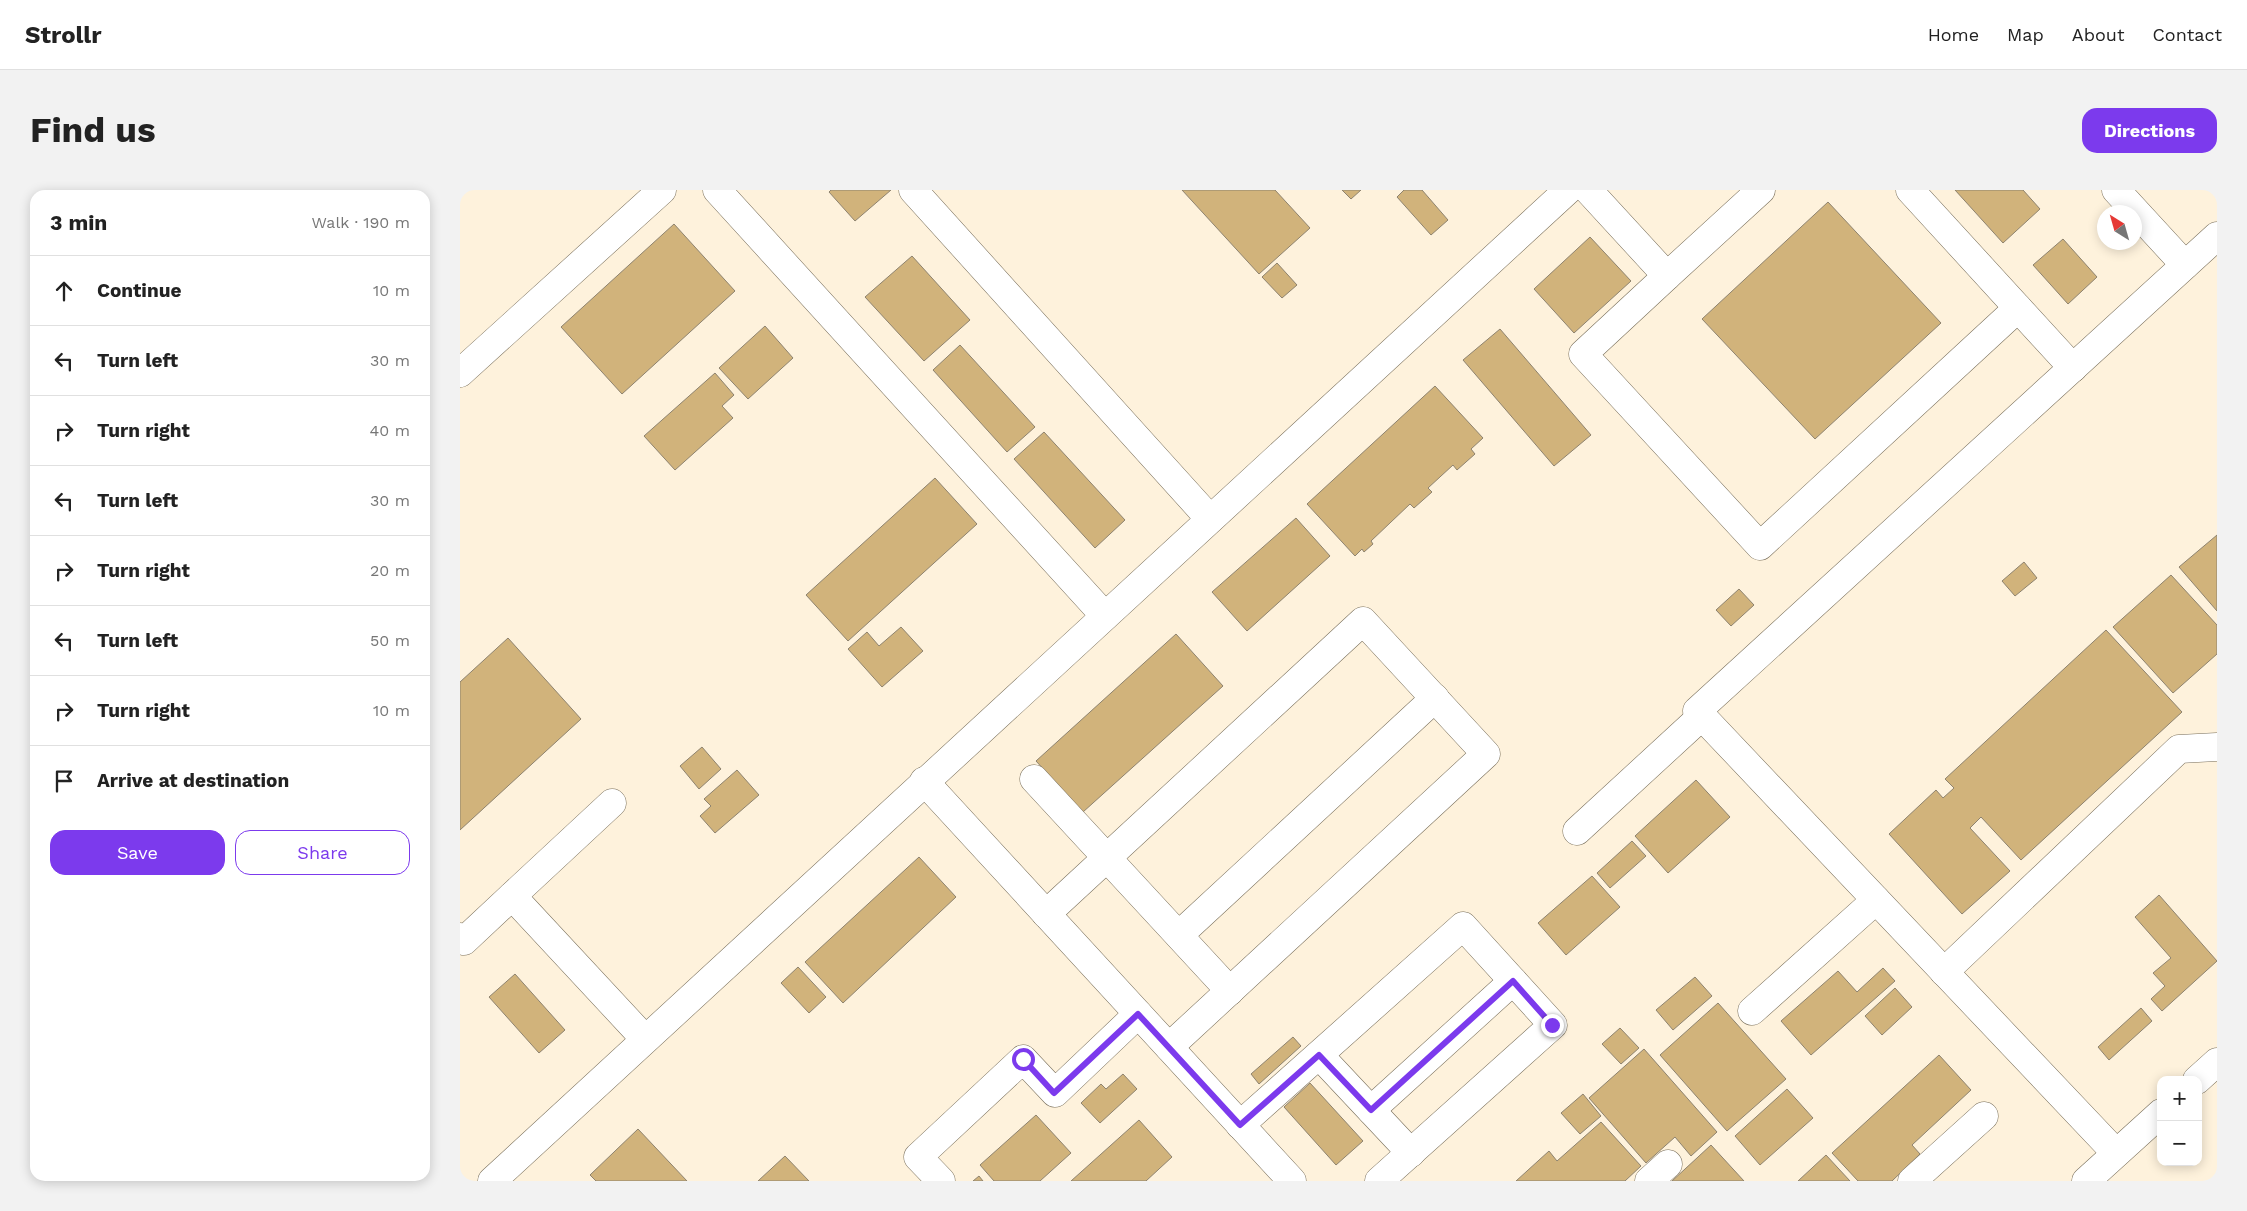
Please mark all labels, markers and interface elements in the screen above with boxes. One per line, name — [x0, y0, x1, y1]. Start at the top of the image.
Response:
text: Strollr — [25, 21, 102, 49]
text: Home — [1928, 24, 1979, 45]
text: Map — [2007, 24, 2044, 45]
text: About — [2072, 24, 2124, 45]
text: Contact — [2152, 24, 2222, 45]
button: Directions — [2082, 108, 2217, 153]
text: Find us — [30, 109, 156, 151]
north arrow — [2097, 205, 2142, 250]
text: 3 min — [50, 210, 107, 235]
text: Walk · 190 m — [312, 213, 410, 232]
icon: ahead — [50, 277, 78, 305]
text: Continue — [97, 279, 181, 302]
text: 10 m — [373, 281, 410, 300]
icon: left — [50, 347, 78, 375]
text: Turn left — [97, 349, 178, 372]
text: 30 m — [370, 351, 410, 370]
icon: right — [50, 417, 78, 445]
text: Turn right — [97, 419, 190, 442]
text: 40 m — [370, 421, 410, 440]
icon: left — [50, 487, 78, 515]
text: Turn left — [97, 489, 178, 512]
text: 30 m — [370, 491, 410, 510]
icon: right — [50, 557, 78, 585]
text: Turn right — [97, 559, 190, 582]
text: 20 m — [370, 561, 410, 580]
icon: left — [50, 627, 78, 655]
text: Turn left — [97, 629, 178, 652]
text: 50 m — [370, 631, 410, 650]
icon: right — [50, 697, 78, 725]
text: Turn right — [97, 699, 190, 722]
text: 10 m — [373, 701, 410, 720]
icon: arrive — [50, 767, 78, 795]
text: Arrive at destination — [97, 769, 289, 792]
button: Save — [50, 830, 225, 875]
button: Share — [235, 830, 410, 875]
route end — [1541, 1014, 1564, 1037]
route start — [1012, 1048, 1035, 1071]
map controls — [2157, 1076, 2202, 1166]
button: + — [2157, 1076, 2202, 1121]
button: − — [2157, 1121, 2202, 1166]

